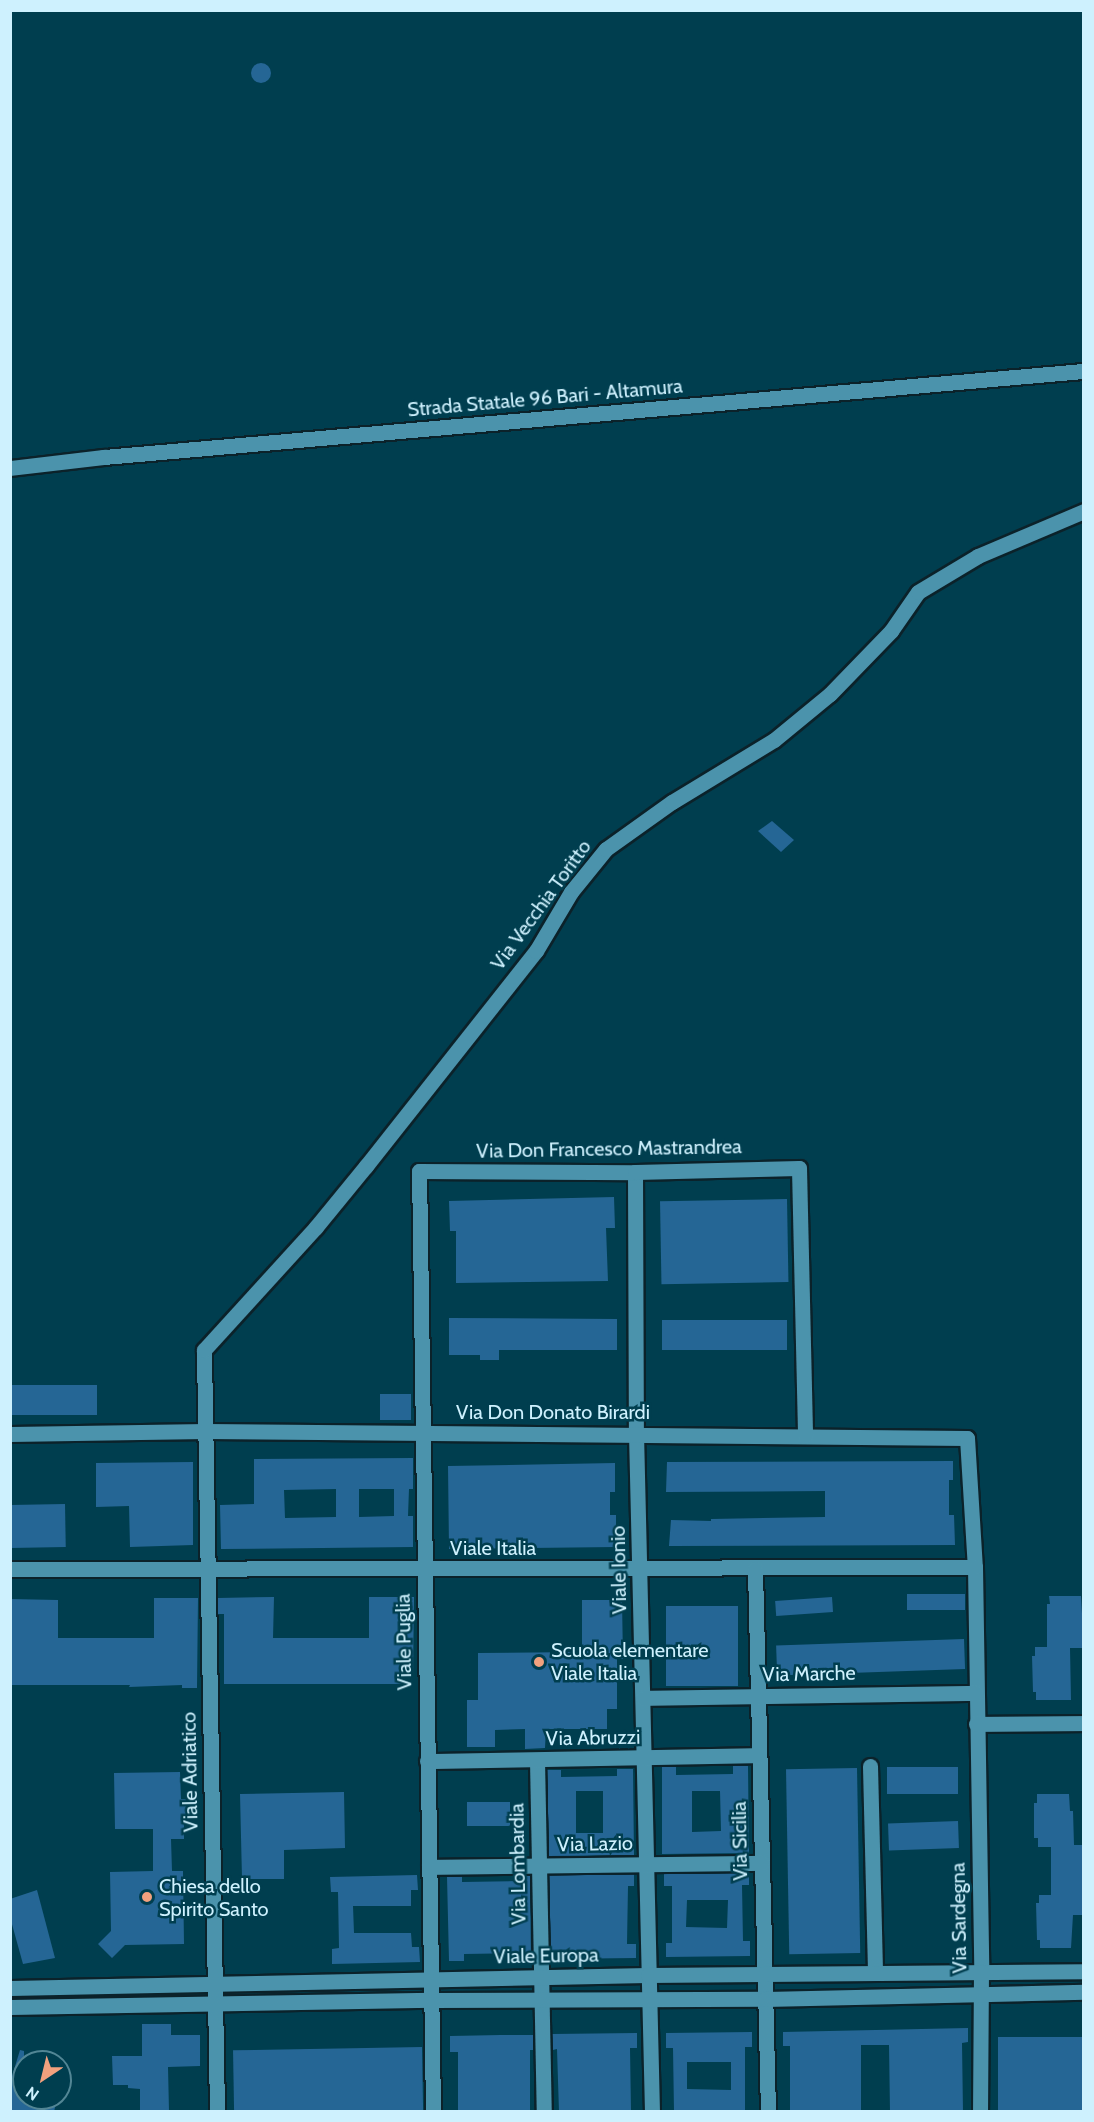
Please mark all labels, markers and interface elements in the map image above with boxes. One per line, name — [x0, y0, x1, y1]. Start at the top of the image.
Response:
street label: Strada Statale 96 Bari - Altamura — [406, 374, 684, 422]
street label: Via Vecchia Toritto — [486, 835, 596, 975]
street label: Via Don Francesco Mastrandrea — [476, 1135, 742, 1163]
street label: Via Don Donato Birardi — [456, 1400, 650, 1424]
street label: Viale Ionio — [606, 1526, 632, 1614]
street label: Viale Italia — [450, 1536, 536, 1560]
street label: Viale Puglia — [391, 1593, 417, 1691]
place label: Scuola elementare Viale Italia — [551, 1638, 709, 1685]
marker: Scuola elementare Viale Italia — [532, 1655, 546, 1669]
street label: Via Marche — [762, 1661, 856, 1687]
street label: Viale Adriatico — [177, 1712, 203, 1832]
street label: Via Abruzzi — [545, 1725, 641, 1751]
street label: Via Sicilia — [727, 1801, 753, 1881]
street label: Via Lombardia — [505, 1803, 531, 1925]
street label: Via Lazio — [557, 1831, 633, 1857]
street label: Via Sardegna — [946, 1862, 972, 1974]
place label: Chiesa dello Spirito Santo — [159, 1874, 269, 1921]
marker: Chiesa dello Spirito Santo — [140, 1890, 154, 1904]
street label: Viale Europa — [493, 1943, 599, 1969]
north arrow — [12, 2050, 72, 2110]
text: N — [22, 2082, 43, 2105]

